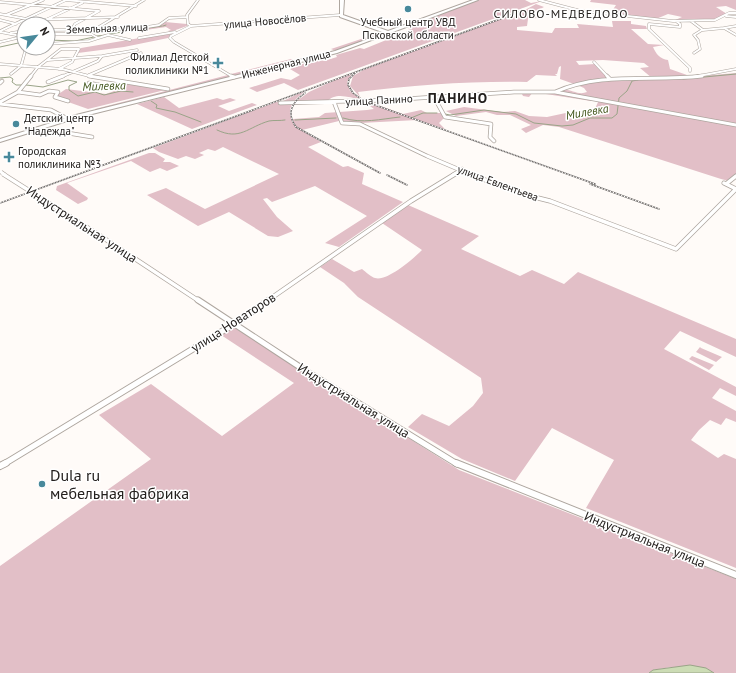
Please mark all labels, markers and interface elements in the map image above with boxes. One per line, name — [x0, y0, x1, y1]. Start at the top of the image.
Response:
marker: Учебный центр УВД Псковской области — [403, 4, 413, 14]
district label: СИЛОВО-МЕДВЕДОВО — [494, 6, 628, 21]
street label: улица Новосёлов — [223, 10, 307, 32]
place label: Учебный центр УВД Псковской области — [360, 15, 456, 42]
north arrow — [16, 16, 56, 56]
street label: Земельная улица — [66, 20, 148, 36]
text: N — [37, 25, 53, 38]
street label: Инженерная улица — [240, 46, 332, 82]
place label: Филиал Детской поликлиники №1 — [125, 50, 209, 77]
marker: Филиал Детской поликлиники №1 — [212, 57, 224, 69]
water label: Милевка — [82, 77, 126, 94]
district label: ПАНИНО — [428, 89, 488, 107]
street label: улица Панино — [345, 91, 413, 109]
water label: Милевка — [564, 100, 610, 123]
place label: Детский центр "Надежда" — [24, 111, 94, 138]
marker: Детский центр "Надежда" — [11, 119, 21, 129]
place label: Городская поликлиника №3 — [18, 144, 101, 171]
marker: Городская поликлиника №3 — [3, 151, 15, 163]
street label: улица Евлентьева — [456, 162, 540, 204]
street label: Индустриальная улица — [23, 182, 140, 267]
street label: улица Новаторов — [188, 289, 279, 356]
street label: Индустриальная улица — [294, 359, 413, 442]
place label: Dula ru мебельная фабрика — [50, 465, 189, 503]
marker: Dula ru мебельная фабрика — [37, 479, 47, 489]
street label: Индустриальная улица — [582, 507, 708, 572]

